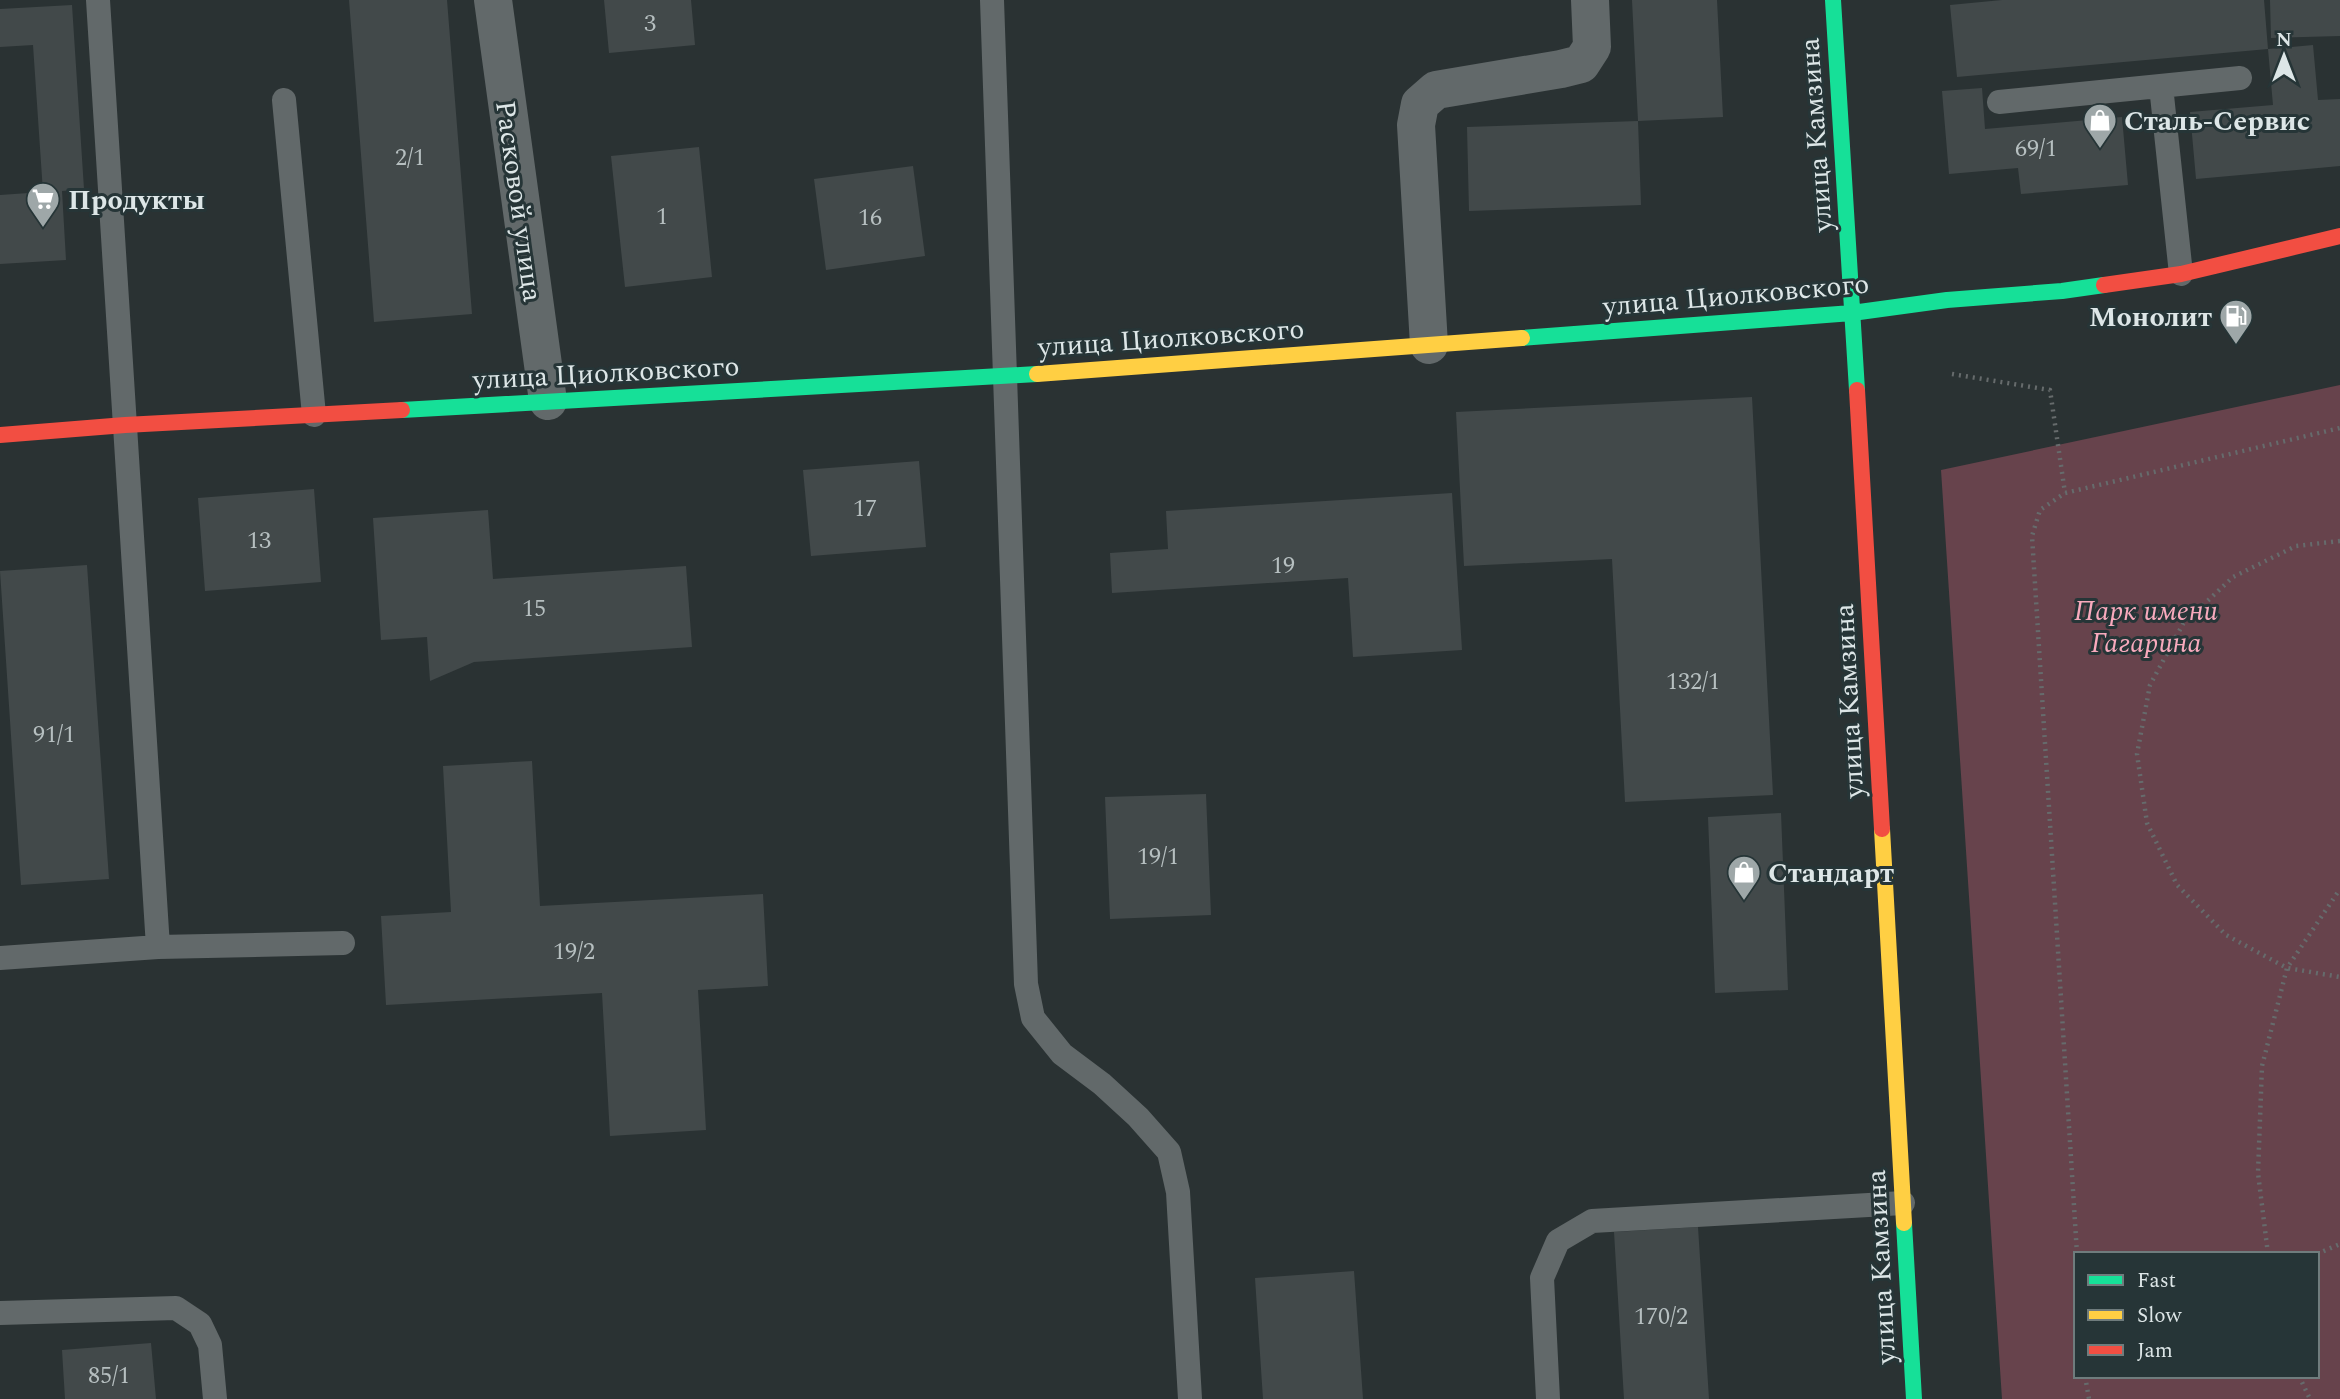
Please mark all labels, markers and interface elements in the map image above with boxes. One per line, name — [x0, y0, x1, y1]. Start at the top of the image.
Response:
house number: 3 — [644, 6, 656, 42]
north arrow — [2249, 21, 2319, 91]
text: N — [2276, 26, 2292, 55]
street label: улица Камзина — [1788, 36, 1845, 235]
street label: Расковой улица — [483, 98, 554, 305]
place label: Сталь-Сервис — [2124, 100, 2310, 143]
shop icon: Сталь-Сервис — [2081, 101, 2119, 150]
house number: 69/1 — [2015, 131, 2057, 167]
house number: 2/1 — [395, 140, 425, 176]
place label: Продукты — [68, 179, 205, 222]
supermarket icon: Продукты — [24, 180, 62, 229]
house number: 1 — [656, 199, 668, 235]
house number: 16 — [858, 200, 882, 236]
street label: улица Циолковского — [1600, 262, 1871, 329]
place label: Монолит — [2089, 296, 2212, 339]
fuel station icon: Монолит — [2217, 297, 2255, 346]
street label: улица Циолковского — [1035, 308, 1306, 369]
street label: улица Циолковского — [471, 345, 741, 402]
house number: 17 — [853, 491, 877, 527]
house number: 13 — [247, 523, 271, 559]
house number: 19 — [1271, 548, 1295, 584]
park label: Парк имени Гагарина — [2074, 590, 2218, 665]
house number: 15 — [522, 591, 546, 627]
street label: улица Камзина — [1823, 602, 1876, 800]
house number: 132/1 — [1666, 664, 1720, 700]
house number: 91/1 — [33, 717, 75, 753]
house number: 19/1 — [1137, 839, 1179, 875]
place label: Стандарт — [1768, 852, 1894, 895]
shop icon: Стандарт — [1725, 853, 1763, 902]
house number: 19/2 — [553, 934, 595, 970]
street label: улица Камзина — [1855, 1168, 1908, 1366]
legend — [2074, 1252, 2319, 1378]
text: Fast — [2137, 1265, 2176, 1297]
house number: 170/2 — [1634, 1299, 1688, 1335]
text: Slow — [2137, 1300, 2183, 1332]
text: Jam — [2137, 1335, 2173, 1367]
house number: 85/1 — [88, 1358, 130, 1394]

